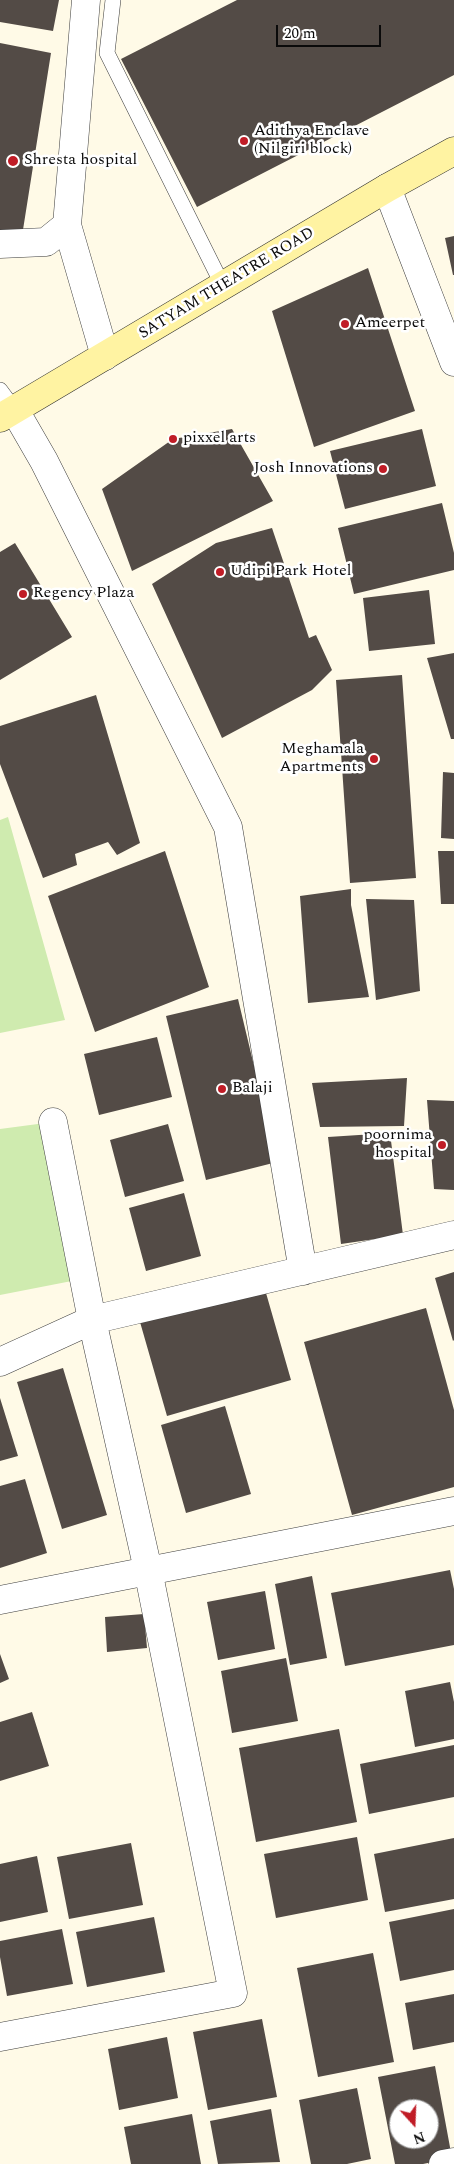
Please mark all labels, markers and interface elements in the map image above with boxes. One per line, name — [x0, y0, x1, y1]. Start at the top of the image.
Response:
scale bar — [279, 15, 384, 47]
text: 20 m — [284, 22, 316, 45]
place label: Adithya Enclave (Nilgiri block) — [254, 122, 369, 160]
marker: Adithya Enclave (Nilgiri block) — [238, 135, 250, 147]
place label: Shresta hospital — [24, 151, 137, 171]
marker: Shresta hospital — [6, 154, 20, 168]
street label: SATYAM THEATRE ROAD — [136, 224, 318, 344]
place label: Ameerpet — [355, 314, 425, 334]
marker: Ameerpet — [339, 318, 351, 330]
place label: pixxel arts — [183, 429, 256, 449]
marker: pixxel arts — [167, 433, 179, 445]
place label: Josh Innovations — [254, 459, 373, 479]
marker: Josh Innovations — [377, 463, 389, 475]
place label: Udipi Park Hotel — [230, 562, 351, 582]
marker: Udipi Park Hotel — [214, 566, 226, 578]
place label: Regency Plaza — [33, 584, 134, 604]
marker: Regency Plaza — [17, 588, 29, 600]
place label: Meghamala Apartments — [279, 740, 364, 778]
marker: Meghamala Apartments — [368, 753, 380, 765]
place label: Balaji — [232, 1079, 273, 1099]
marker: Balaji — [216, 1083, 228, 1095]
place label: poornima hospital — [363, 1126, 432, 1164]
marker: poornima hospital — [436, 1139, 448, 1151]
north arrow — [389, 2099, 439, 2149]
text: N — [410, 2126, 428, 2149]

